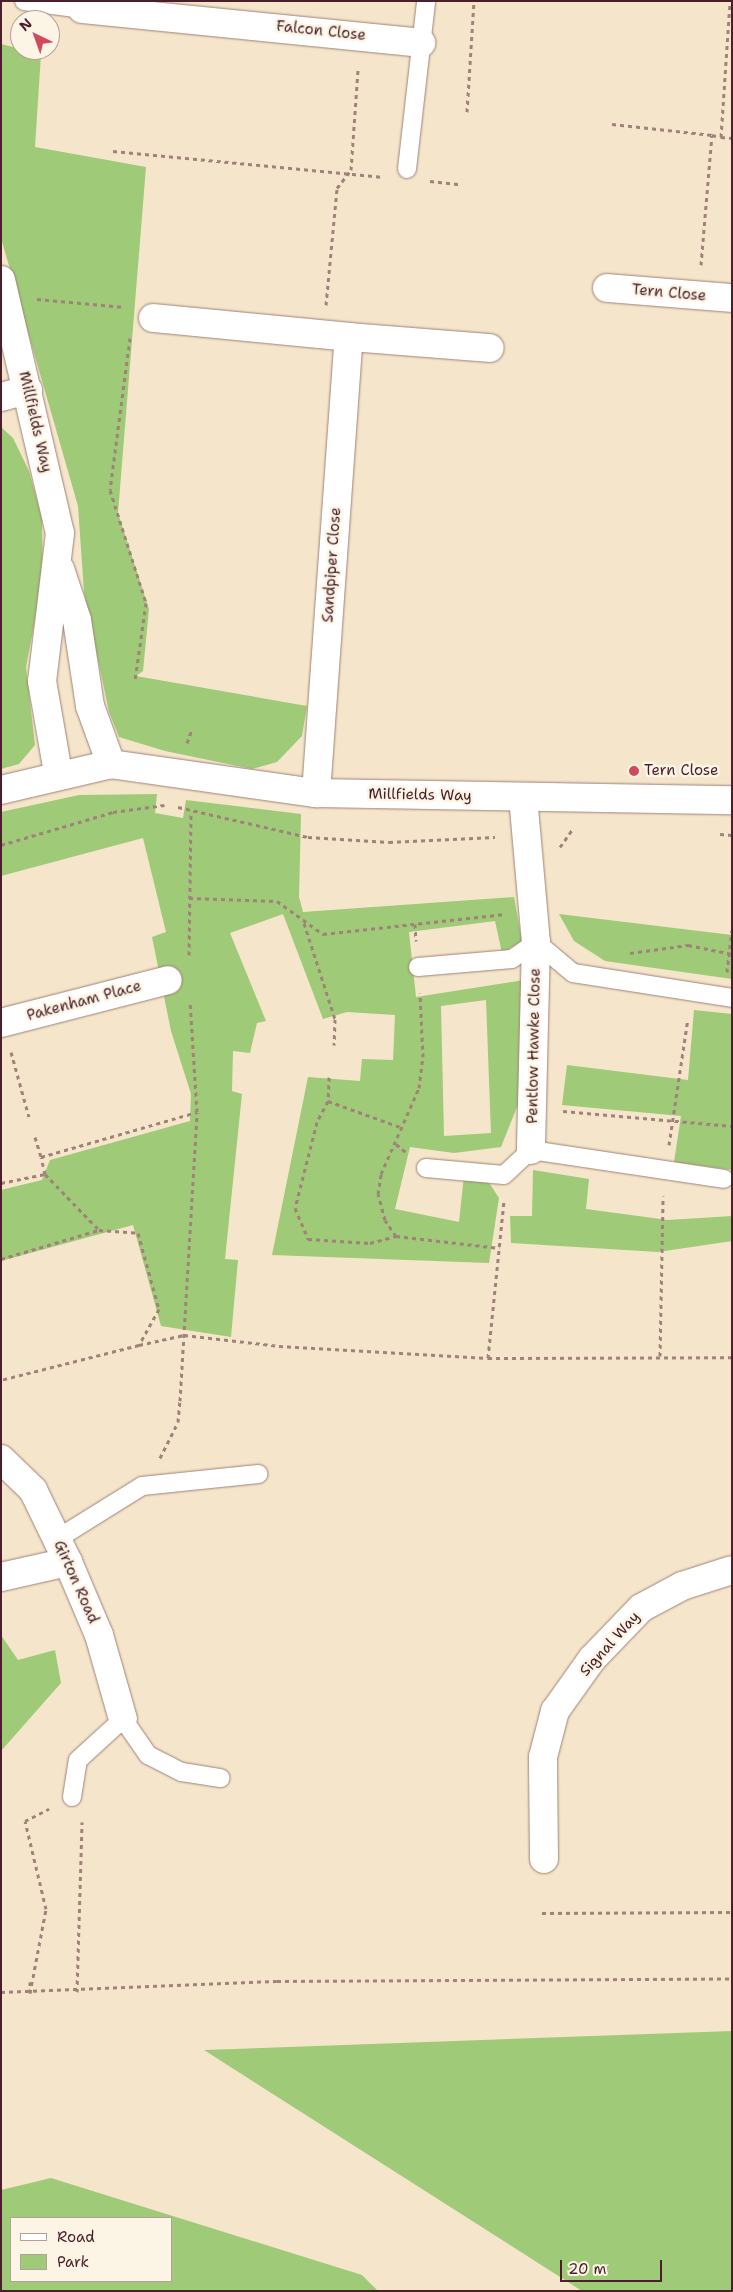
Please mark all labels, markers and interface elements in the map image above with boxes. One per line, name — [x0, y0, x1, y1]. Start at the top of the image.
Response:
north arrow — [10, 10, 60, 60]
text: N — [15, 14, 36, 35]
street label: Falcon Close — [275, 17, 367, 45]
street label: Tern Close — [631, 281, 707, 305]
street label: Millfields Way — [15, 370, 55, 474]
street label: Sandpiper Close — [319, 507, 345, 623]
place label: Tern Close — [644, 762, 719, 780]
marker: Tern Close — [628, 765, 640, 777]
street label: Millfields Way — [368, 785, 472, 805]
street label: Pentlow Hawke Close — [524, 968, 544, 1124]
street label: Pakenham Place — [25, 977, 143, 1025]
street label: Girton Road — [50, 1538, 102, 1626]
street label: Signal Way — [576, 1608, 644, 1680]
legend — [10, 2217, 172, 2282]
text: Road — [57, 2227, 95, 2247]
scale bar — [563, 2250, 666, 2282]
text: Park — [57, 2252, 89, 2272]
text: 20 m — [568, 2259, 607, 2279]

